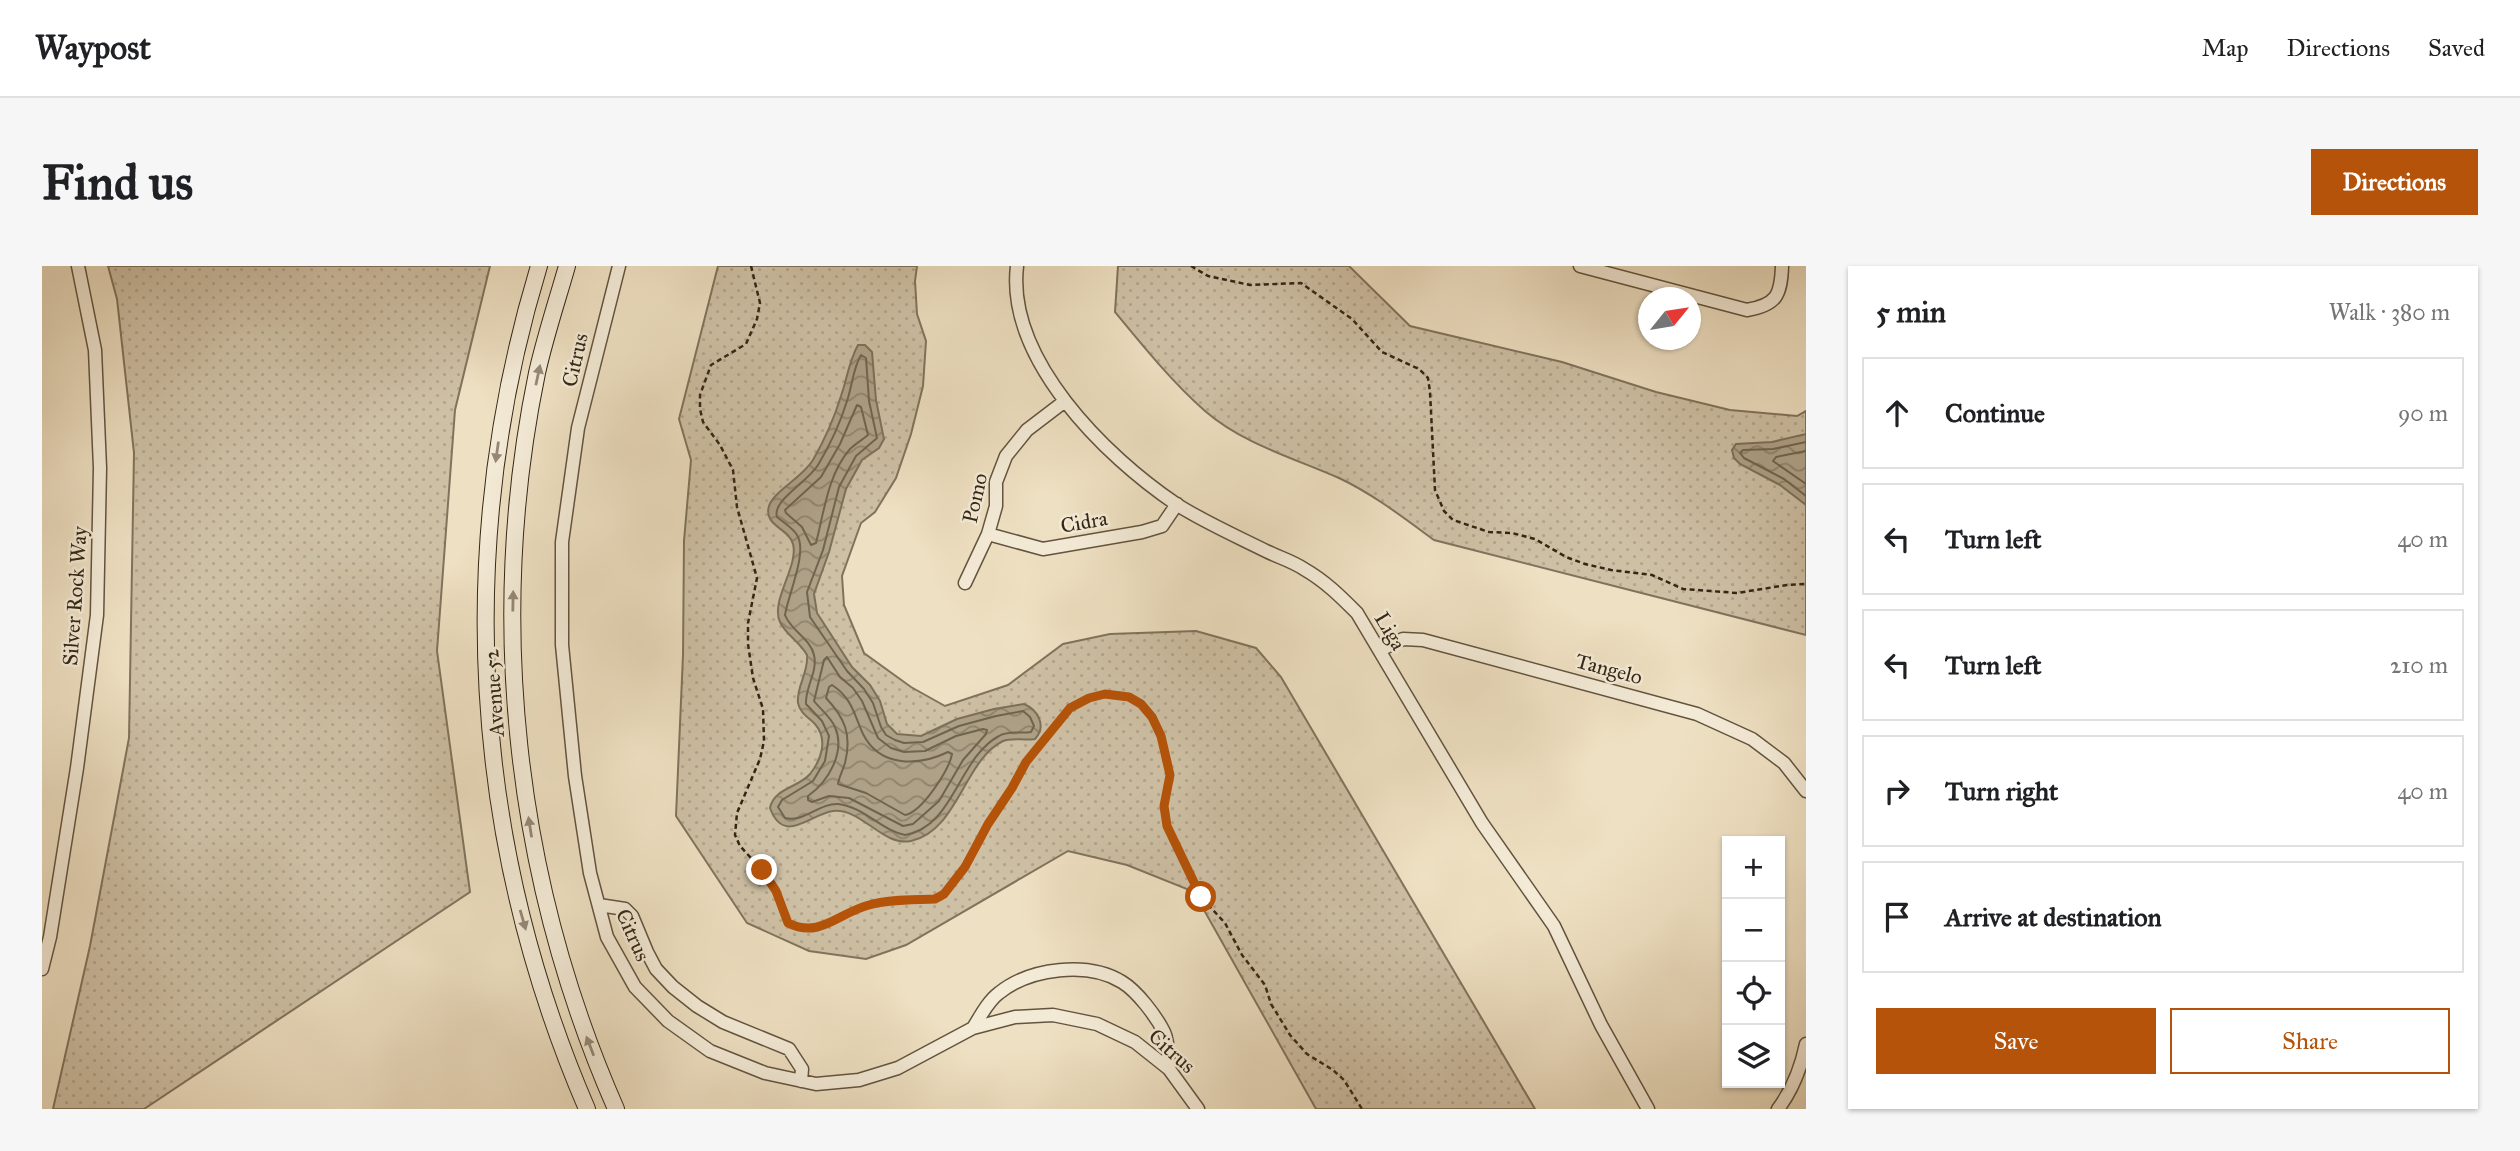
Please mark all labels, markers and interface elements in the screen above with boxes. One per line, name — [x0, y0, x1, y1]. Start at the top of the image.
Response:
text: Waypost — [35, 28, 151, 68]
text: Map — [2202, 33, 2249, 63]
text: Directions — [2287, 33, 2390, 63]
text: Saved — [2428, 33, 2485, 63]
button: Directions — [2311, 149, 2478, 215]
text: Find us — [42, 153, 193, 212]
north arrow — [1638, 287, 1701, 350]
text: 5 min — [1876, 294, 1946, 330]
text: Walk · 380 m — [2329, 298, 2450, 326]
street label: Citrus — [556, 331, 594, 389]
one-way arrow — [532, 364, 543, 386]
icon: ahead — [1878, 394, 1916, 432]
text: Continue — [1945, 397, 2045, 429]
text: 90 m — [2398, 399, 2448, 427]
one-way arrow — [492, 441, 503, 463]
street label: Pomo — [957, 470, 993, 526]
street label: Cidra — [1058, 505, 1110, 539]
icon: left — [1878, 520, 1916, 558]
text: Turn left — [1945, 523, 2041, 555]
street label: Silver Rock Way — [57, 524, 93, 667]
text: 40 m — [2398, 525, 2448, 553]
one-way arrow — [507, 589, 518, 611]
street label: Liga — [1369, 607, 1411, 655]
icon: left — [1878, 646, 1916, 684]
street label: Avenue 52 — [478, 648, 510, 739]
street label: Tangelo — [1573, 648, 1646, 690]
text: Turn left — [1945, 649, 2041, 681]
text: 210 m — [2390, 651, 2448, 679]
icon: right — [1878, 772, 1916, 810]
text: Turn right — [1945, 775, 2058, 807]
text: 40 m — [2398, 777, 2448, 805]
one-way arrow — [524, 816, 535, 838]
map controls — [1722, 836, 1785, 1088]
button: + — [1722, 836, 1785, 899]
route end — [746, 854, 777, 885]
route start — [1185, 881, 1216, 912]
icon: arrive — [1878, 898, 1916, 936]
button: − — [1722, 899, 1785, 962]
text: Arrive at destination — [1945, 901, 2162, 933]
street label: Citrus — [610, 905, 656, 965]
one-way arrow — [519, 910, 529, 931]
button: locate — [1722, 962, 1785, 1025]
button: Save — [1876, 1008, 2156, 1074]
button: Share — [2170, 1008, 2450, 1074]
street label: Citrus — [1143, 1023, 1201, 1079]
button: layers — [1722, 1025, 1785, 1088]
one-way arrow — [585, 1035, 596, 1056]

